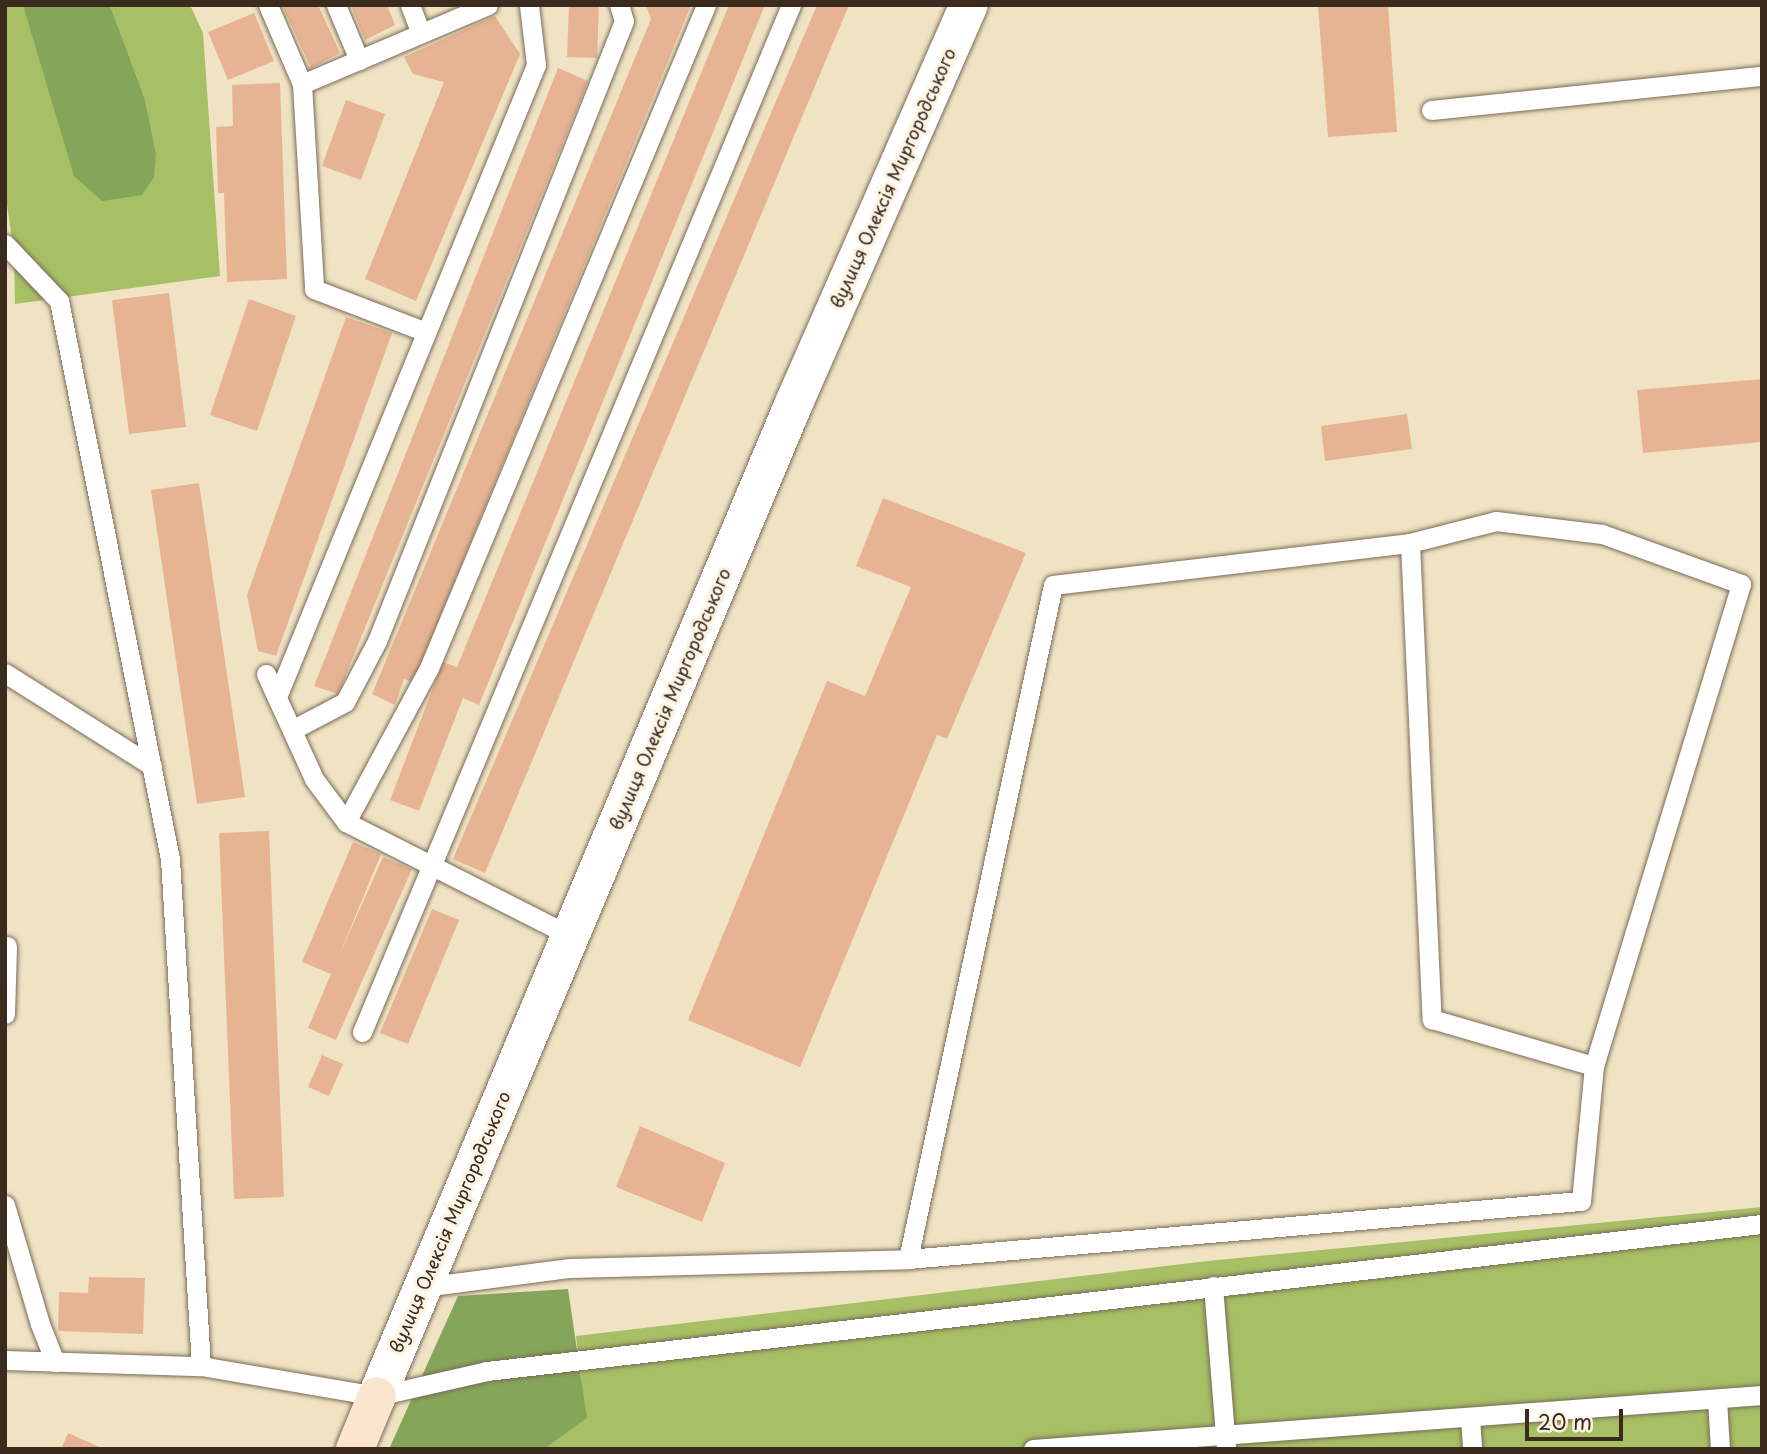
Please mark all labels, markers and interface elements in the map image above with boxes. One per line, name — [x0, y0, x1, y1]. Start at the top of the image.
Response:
street label: вулиця Олексія Миргородського — [825, 44, 961, 312]
street label: вулиця Олексія Миргородського — [605, 564, 735, 834]
street label: вулиця Олексія Миргородського — [385, 1087, 515, 1357]
scale bar — [1529, 1394, 1627, 1438]
text: 20 m — [1538, 1405, 1592, 1437]

